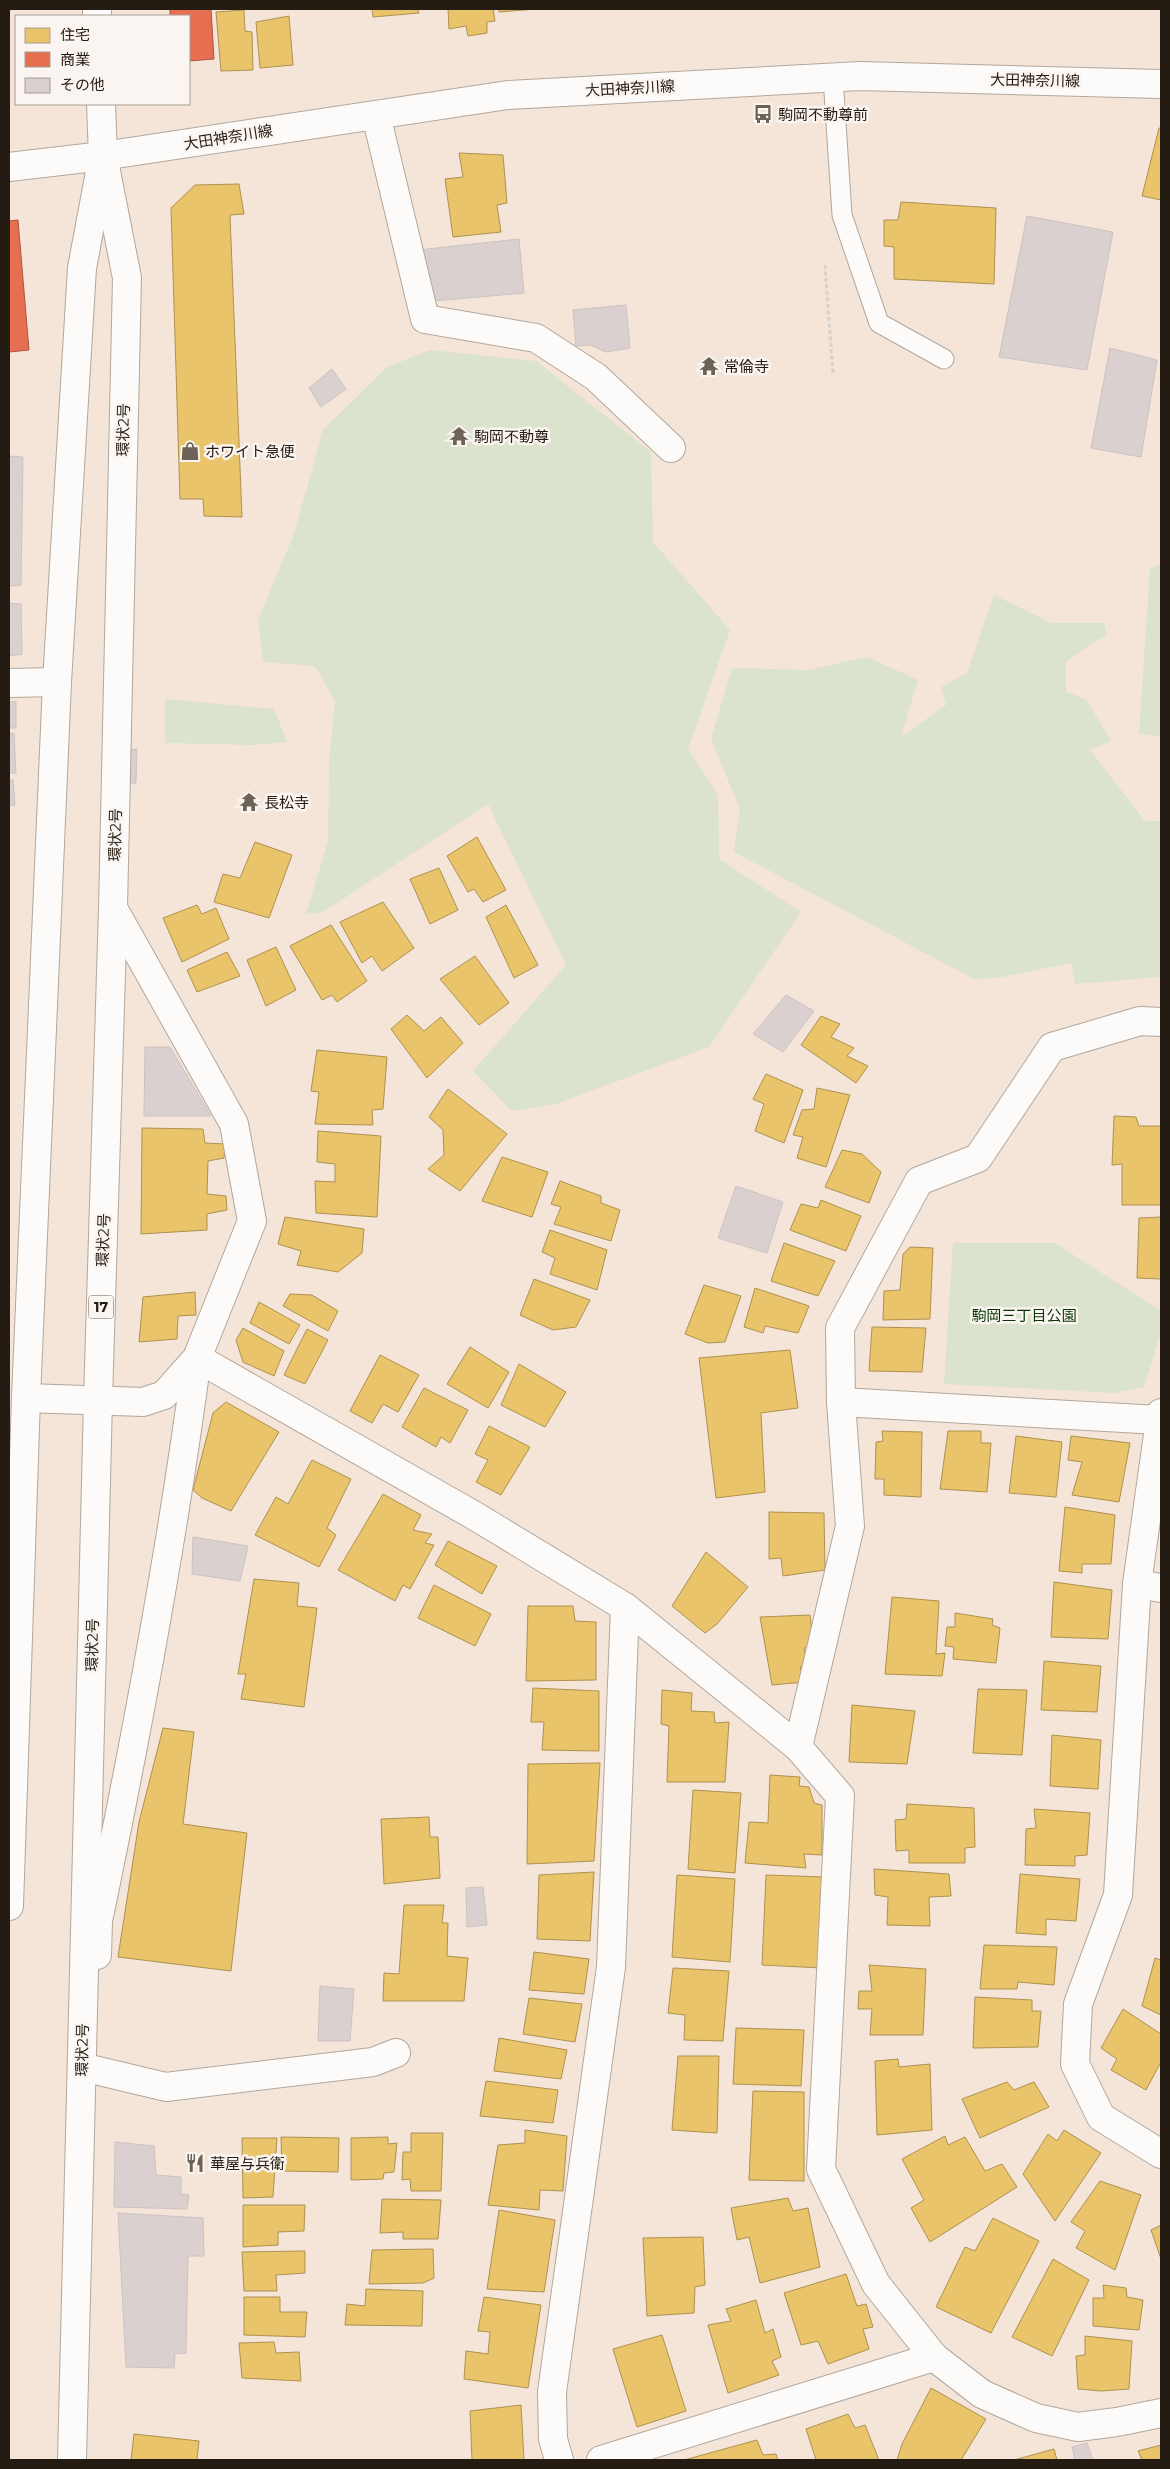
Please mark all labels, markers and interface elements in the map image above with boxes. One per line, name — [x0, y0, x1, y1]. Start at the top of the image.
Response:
legend — [15, 15, 190, 105]
text: 住宅 — [60, 25, 90, 44]
text: 商業 — [60, 50, 90, 69]
street label: 大田神奈川線 — [990, 70, 1080, 90]
text: その他 — [60, 75, 105, 94]
street label: 大田神奈川線 — [585, 76, 675, 100]
bus stop icon: 駒岡不動尊前 — [752, 103, 774, 125]
place label: 駒岡不動尊前 — [778, 105, 868, 124]
street label: 大田神奈川線 — [182, 121, 274, 153]
temple icon: 常倫寺 — [698, 355, 720, 377]
place label: 常倫寺 — [724, 357, 769, 376]
street label: 環状2号 — [113, 403, 133, 457]
temple icon: 駒岡不動尊 — [448, 425, 470, 447]
place label: 駒岡不動尊 — [474, 427, 549, 446]
shop icon: ホワイト急便 — [179, 440, 201, 462]
place label: ホワイト急便 — [205, 442, 295, 461]
temple icon: 長松寺 — [238, 791, 260, 813]
place label: 長松寺 — [264, 793, 309, 812]
street label: 環状2号 — [105, 808, 125, 862]
street label: 環状2号 — [93, 1213, 113, 1267]
road number: 17 — [88, 1295, 114, 1318]
park label: 駒岡三丁目公園 — [971, 1306, 1077, 1325]
street label: 環状2号 — [82, 1618, 102, 1672]
street label: 環状2号 — [72, 2023, 92, 2077]
restaurant icon: 華屋与兵衛 — [184, 2152, 206, 2174]
place label: 華屋与兵衛 — [210, 2154, 285, 2173]

